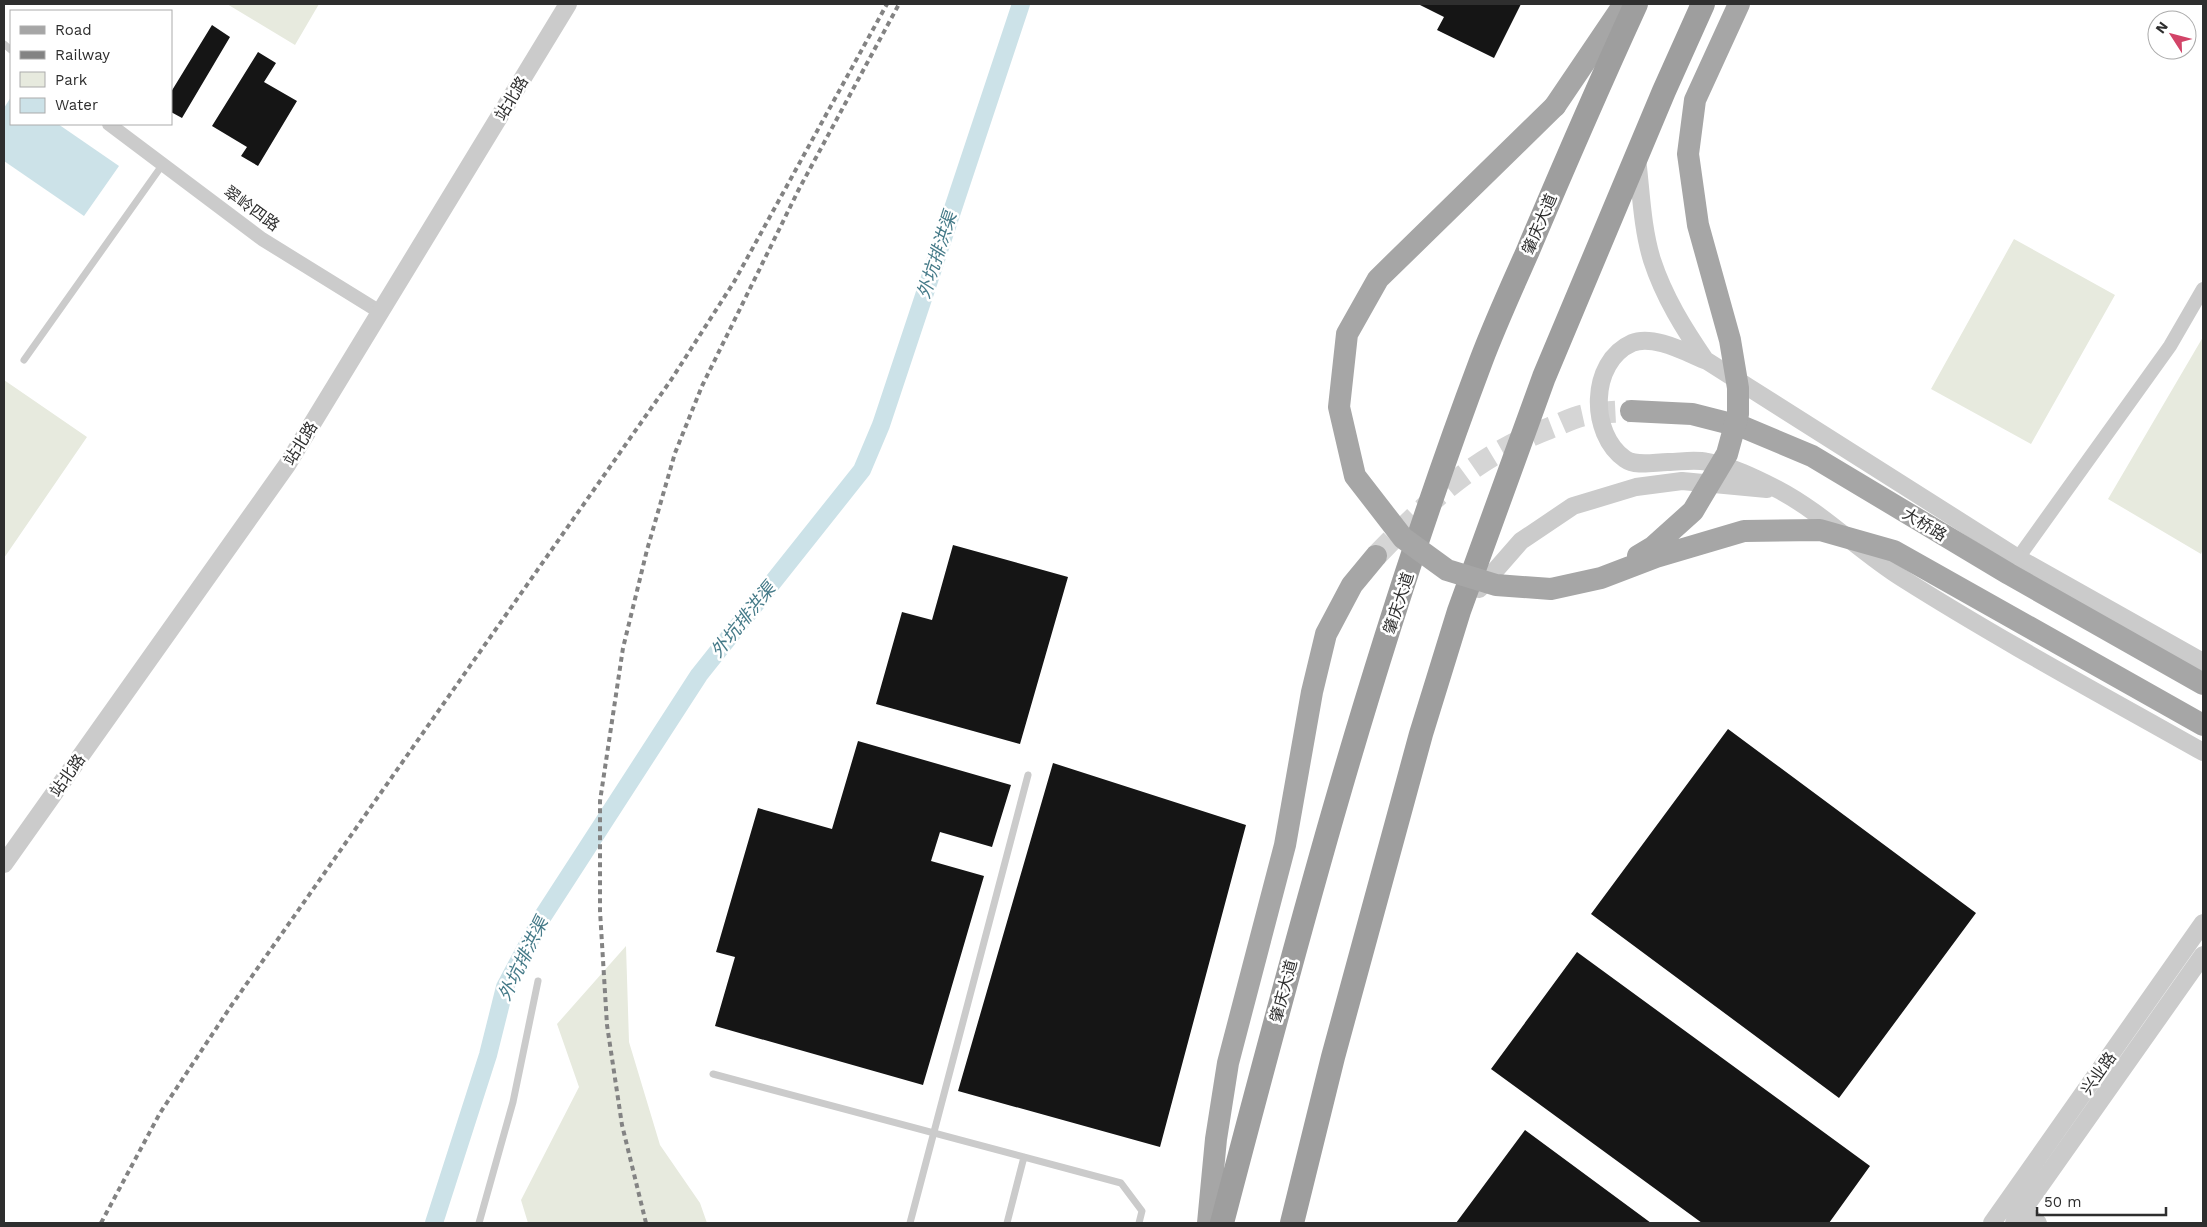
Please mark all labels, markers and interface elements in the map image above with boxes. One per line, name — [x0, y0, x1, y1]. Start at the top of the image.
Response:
legend — [10, 10, 172, 125]
north arrow — [2147, 10, 2197, 60]
text: N — [2152, 18, 2171, 36]
text: Road — [55, 21, 92, 39]
text: Railway — [55, 46, 110, 64]
text: Park — [55, 71, 88, 89]
street label: 站北路 — [491, 73, 532, 124]
text: Water — [55, 96, 98, 114]
street label: 翠岭四路 — [220, 182, 283, 235]
street label: 肇庆大道 — [1518, 191, 1561, 257]
water label: 外坑排洪渠 — [913, 206, 961, 301]
street label: 站北路 — [280, 418, 321, 469]
street label: 大桥路 — [1899, 504, 1950, 545]
street label: 肇庆大道 — [1380, 570, 1417, 637]
water label: 外坑排洪渠 — [706, 576, 781, 661]
street label: 站北路 — [46, 750, 89, 800]
water label: 外坑排洪渠 — [493, 911, 553, 1004]
street label: 肇庆大道 — [1266, 958, 1301, 1025]
street label: 兴业路 — [2077, 1048, 2120, 1098]
scale bar — [2037, 1184, 2166, 1216]
text: 50 m — [2044, 1193, 2081, 1211]

